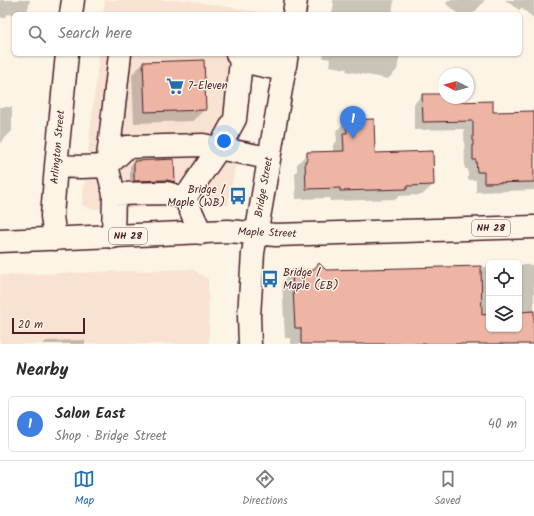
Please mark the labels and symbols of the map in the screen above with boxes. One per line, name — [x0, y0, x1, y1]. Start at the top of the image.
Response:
north arrow — [438, 68, 474, 104]
supermarket icon: 7-Eleven — [165, 76, 185, 96]
place label: 7-Eleven — [188, 77, 228, 95]
pin: 1 — [340, 106, 366, 139]
street label: Arlington Street — [46, 109, 70, 185]
your location — [214, 131, 234, 151]
street label: Bridge Street — [250, 155, 278, 219]
place label: Bridge / Maple (WB) — [167, 181, 226, 212]
bus stop icon: Bridge / Maple (WB) — [228, 186, 248, 206]
road number: NH 28 — [472, 220, 510, 236]
street label: Maple Street — [237, 223, 298, 243]
road number: NH 28 — [109, 228, 147, 244]
place label: Bridge / Maple (EB) — [283, 264, 338, 295]
bus stop icon: Bridge / Maple (EB) — [260, 269, 280, 289]
scale bar — [12, 316, 85, 335]

